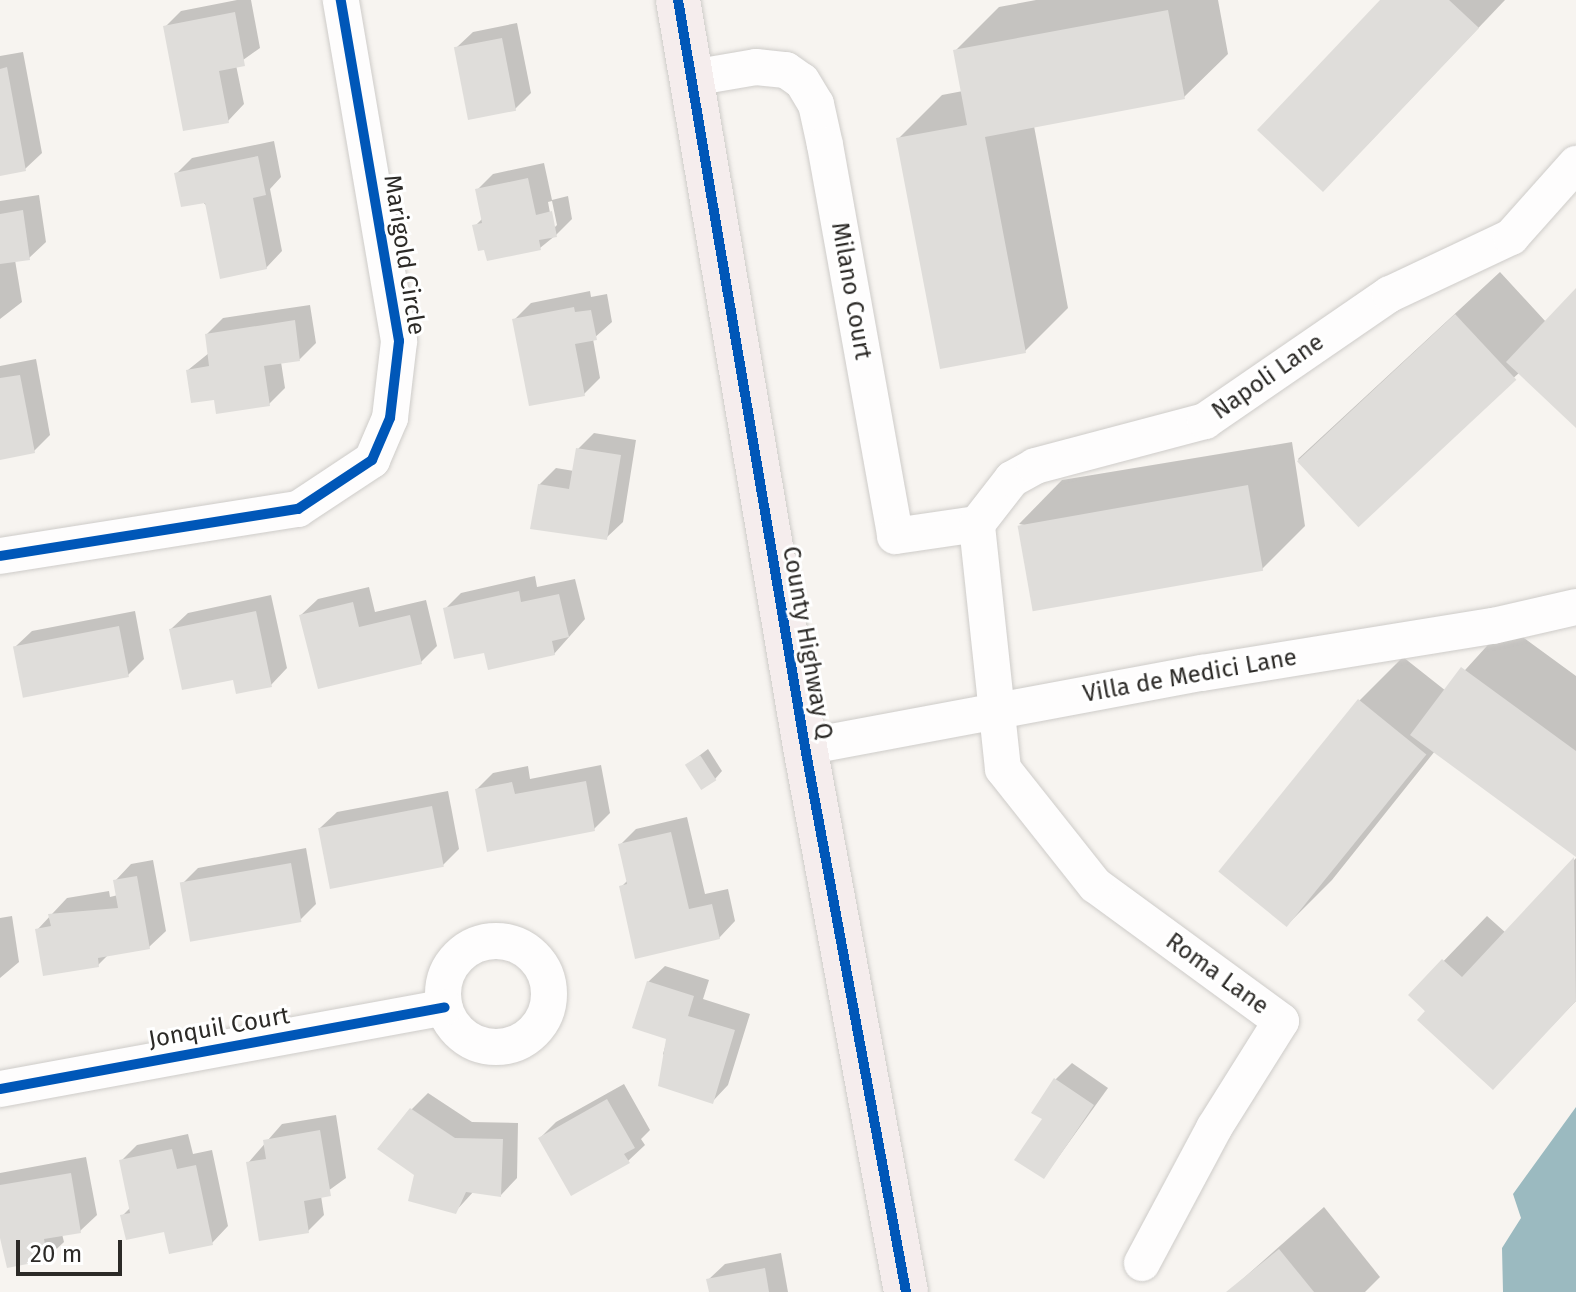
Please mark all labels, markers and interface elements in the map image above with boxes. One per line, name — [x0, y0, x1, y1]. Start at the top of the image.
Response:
street label: Marigold Circle — [377, 173, 431, 337]
street label: Milano Court — [825, 220, 877, 362]
street label: Napoli Lane — [1207, 328, 1329, 426]
street label: County Highway Q — [776, 544, 838, 742]
street label: Villa de Medici Lane — [1081, 643, 1299, 709]
street label: Roma Lane — [1160, 927, 1274, 1021]
street label: Jonquil Court — [146, 1001, 292, 1055]
scale bar — [20, 1224, 126, 1274]
text: 20 m — [30, 1240, 82, 1268]

